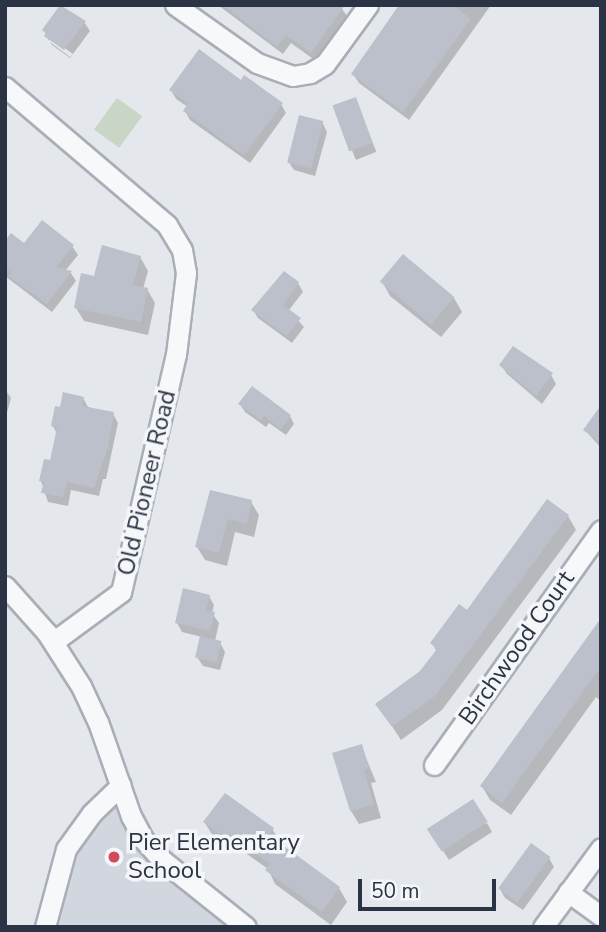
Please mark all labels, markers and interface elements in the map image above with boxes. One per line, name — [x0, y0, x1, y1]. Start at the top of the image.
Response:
street label: Old Pioneer Road — [112, 387, 182, 579]
street label: Birchwood Court — [453, 565, 581, 731]
place label: Pier Elementary School — [128, 829, 300, 885]
marker: Pier Elementary School — [106, 849, 122, 865]
scale bar — [361, 866, 499, 910]
text: 50 m — [371, 877, 420, 905]

